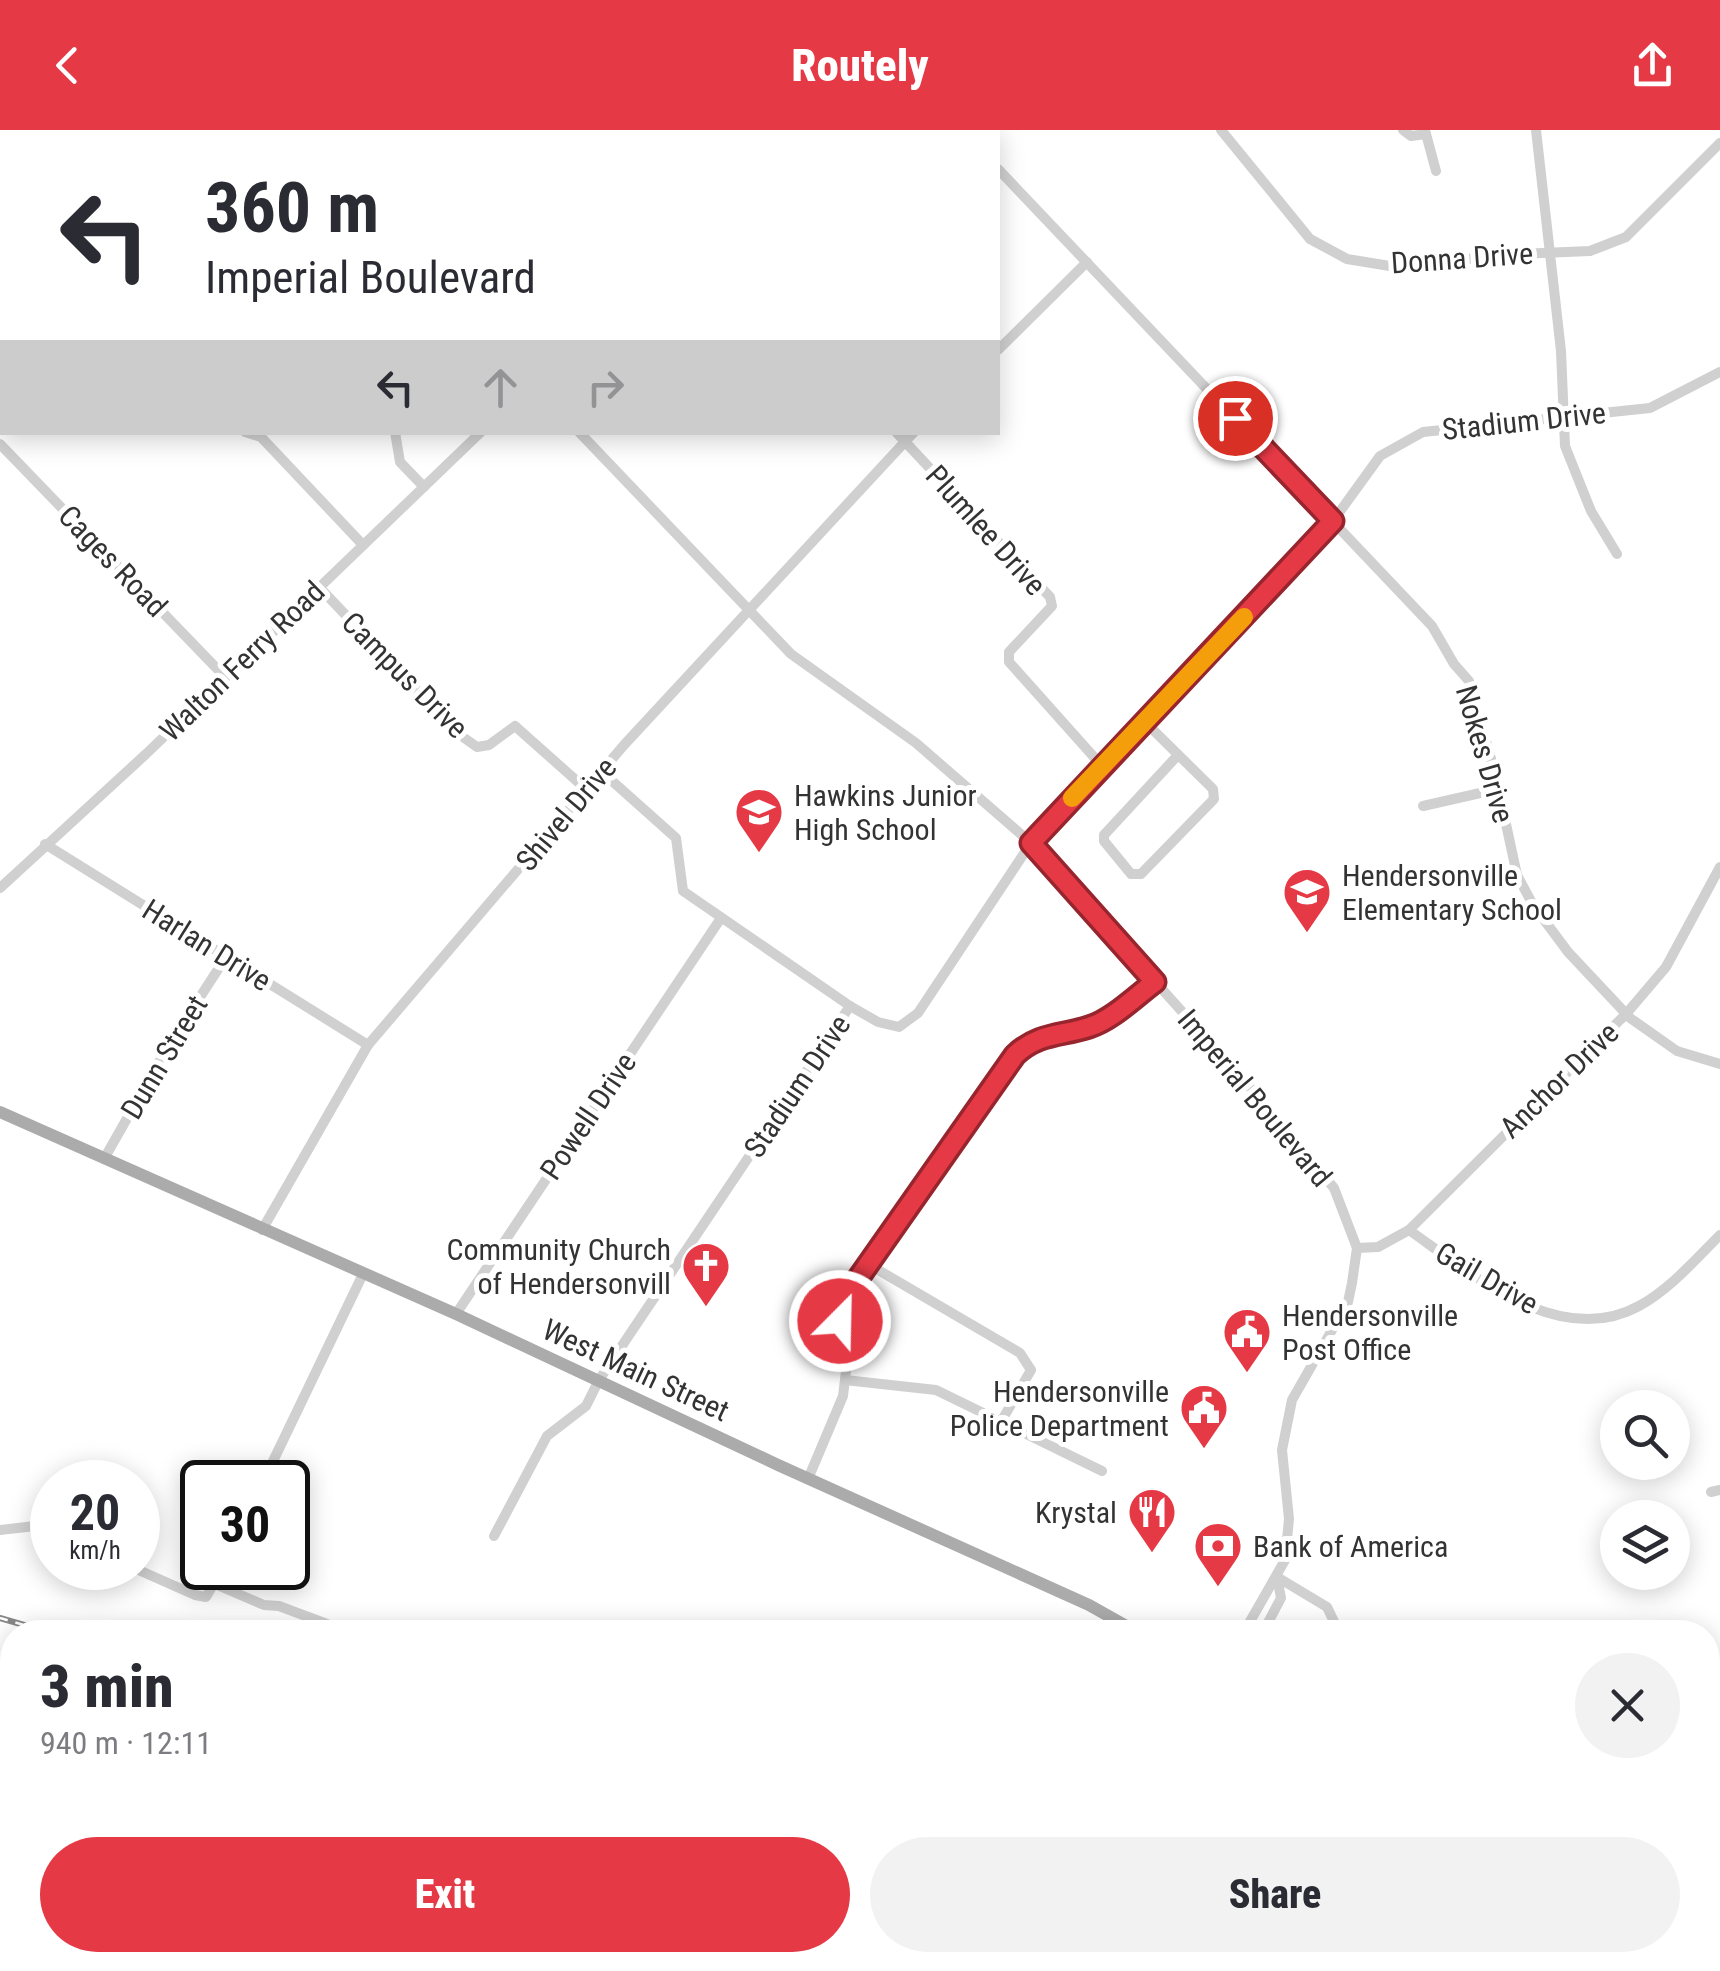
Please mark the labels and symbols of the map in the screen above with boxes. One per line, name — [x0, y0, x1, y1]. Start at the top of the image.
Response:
street label: Donna Drive — [1390, 236, 1534, 280]
pin — [1193, 376, 1278, 461]
street label: Stadium Drive — [1440, 395, 1608, 447]
street label: Plumlee Drive — [919, 458, 1053, 602]
street label: Cages Road — [51, 498, 175, 624]
street label: Walton Ferry Road — [153, 574, 331, 748]
street label: Campus Drive — [335, 605, 475, 745]
street label: Nokes Drive — [1449, 681, 1521, 827]
street label: Shivel Drive — [508, 750, 624, 878]
place label: Hawkins Junior High School — [794, 778, 977, 847]
school or university icon: Hawkins Junior High School — [733, 786, 785, 854]
place label: Hendersonville Elementary School — [1342, 858, 1562, 927]
school or university icon: Hendersonville Elementary School — [1281, 866, 1333, 934]
street label: Harlan Drive — [136, 892, 278, 998]
street label: Dunn Street — [113, 989, 215, 1125]
street label: Imperial Boulevard — [1171, 1002, 1339, 1194]
street label: Stadium Drive — [737, 1008, 857, 1164]
street label: Anchor Drive — [1492, 1015, 1626, 1145]
street label: Powell Drive — [533, 1046, 643, 1186]
place label: Community Church of Hendersonvill — [446, 1232, 671, 1301]
street label: Gail Drive — [1429, 1235, 1545, 1321]
church icon: Community Church of Hendersonvill — [680, 1240, 732, 1308]
position arrow — [788, 1269, 892, 1373]
place label: Hendersonville Post Office — [1282, 1298, 1458, 1367]
public building icon: Hendersonville Post Office — [1221, 1306, 1273, 1374]
street label: West Main Street — [537, 1312, 735, 1428]
place label: Hendersonville Police Department — [950, 1374, 1169, 1443]
public building icon: Hendersonville Police Department — [1178, 1382, 1230, 1450]
speed limit sign: 30 — [180, 1460, 310, 1590]
restaurant icon: Krystal — [1126, 1486, 1178, 1554]
place label: Krystal — [1035, 1495, 1117, 1530]
bank icon: Bank of America — [1192, 1520, 1244, 1588]
place label: Bank of America — [1253, 1529, 1448, 1564]

